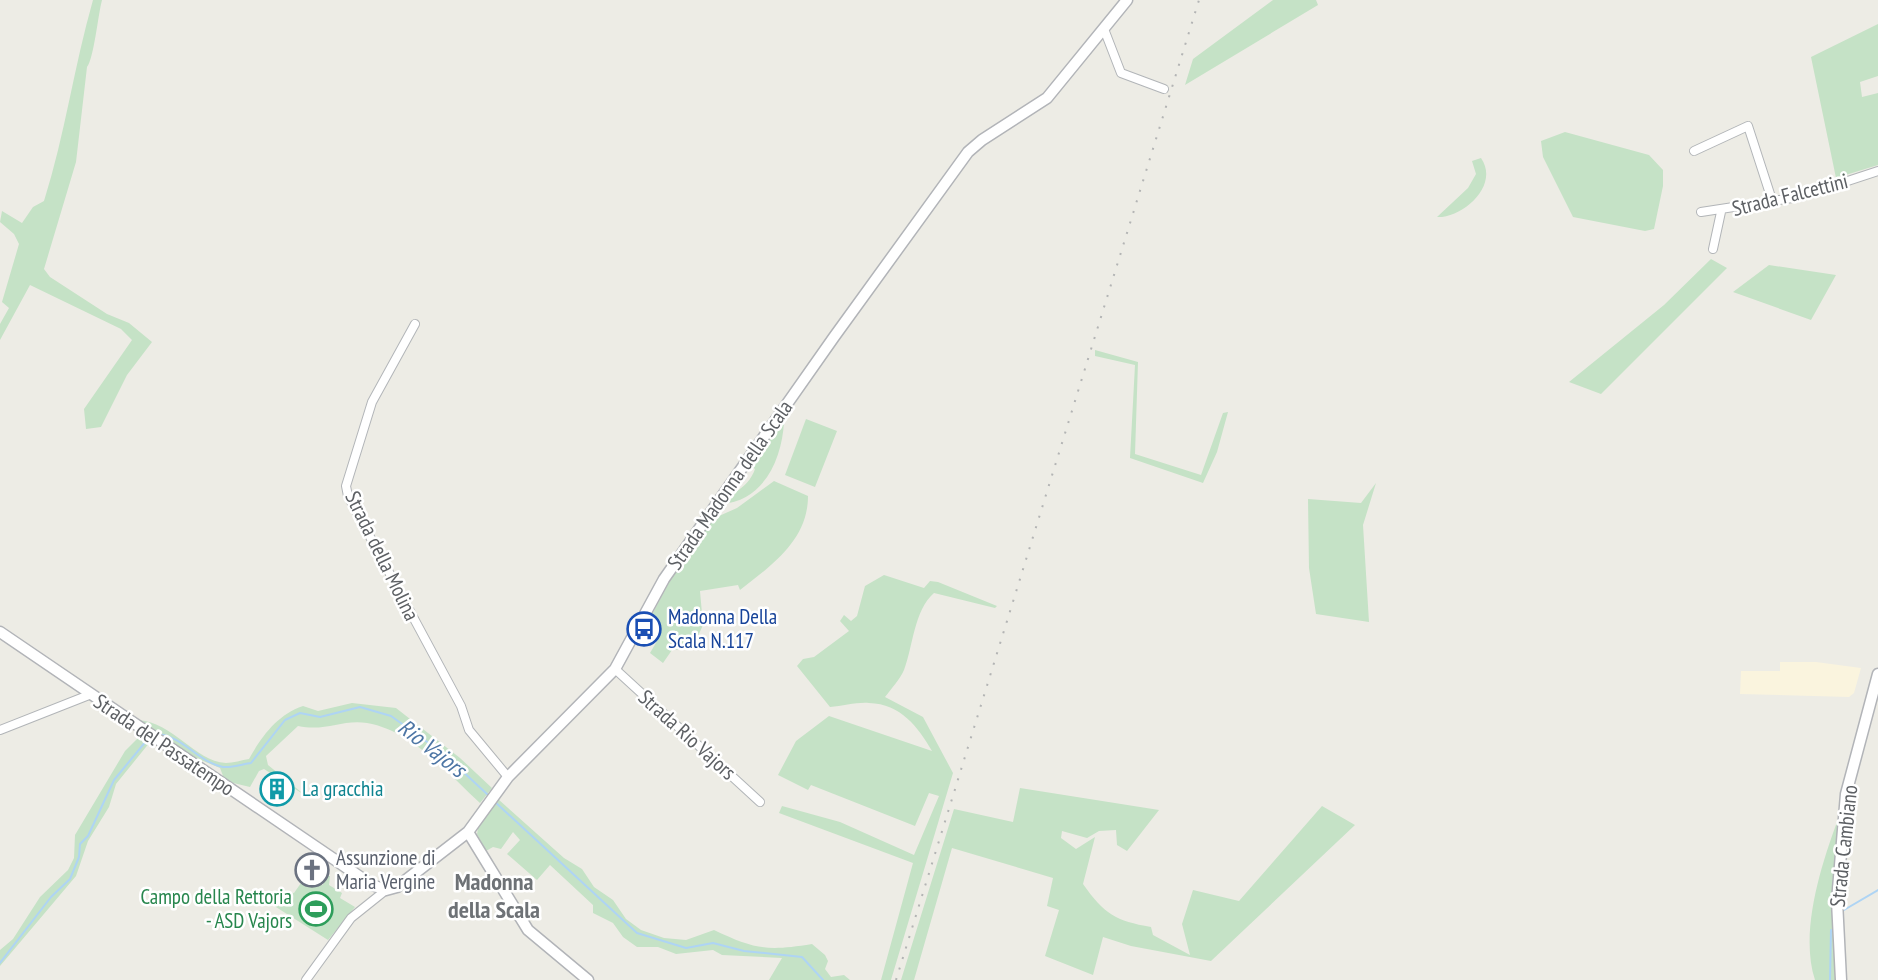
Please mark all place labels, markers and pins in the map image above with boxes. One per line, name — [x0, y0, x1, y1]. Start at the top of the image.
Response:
place label: Madonna Della Scala N.117 — [668, 603, 777, 654]
bus stop icon: Madonna Della Scala N.117 — [625, 610, 663, 648]
building icon: La gracchia — [258, 770, 296, 808]
place label: La gracchia — [302, 775, 383, 802]
place label: Assunzione di Maria Vergine — [336, 844, 436, 895]
church icon: Assunzione di Maria Vergine — [293, 851, 331, 889]
place label: Campo della Rettoria - ASD Vajors — [140, 883, 292, 934]
sports icon: Campo della Rettoria - ASD Vajors — [297, 890, 335, 928]

